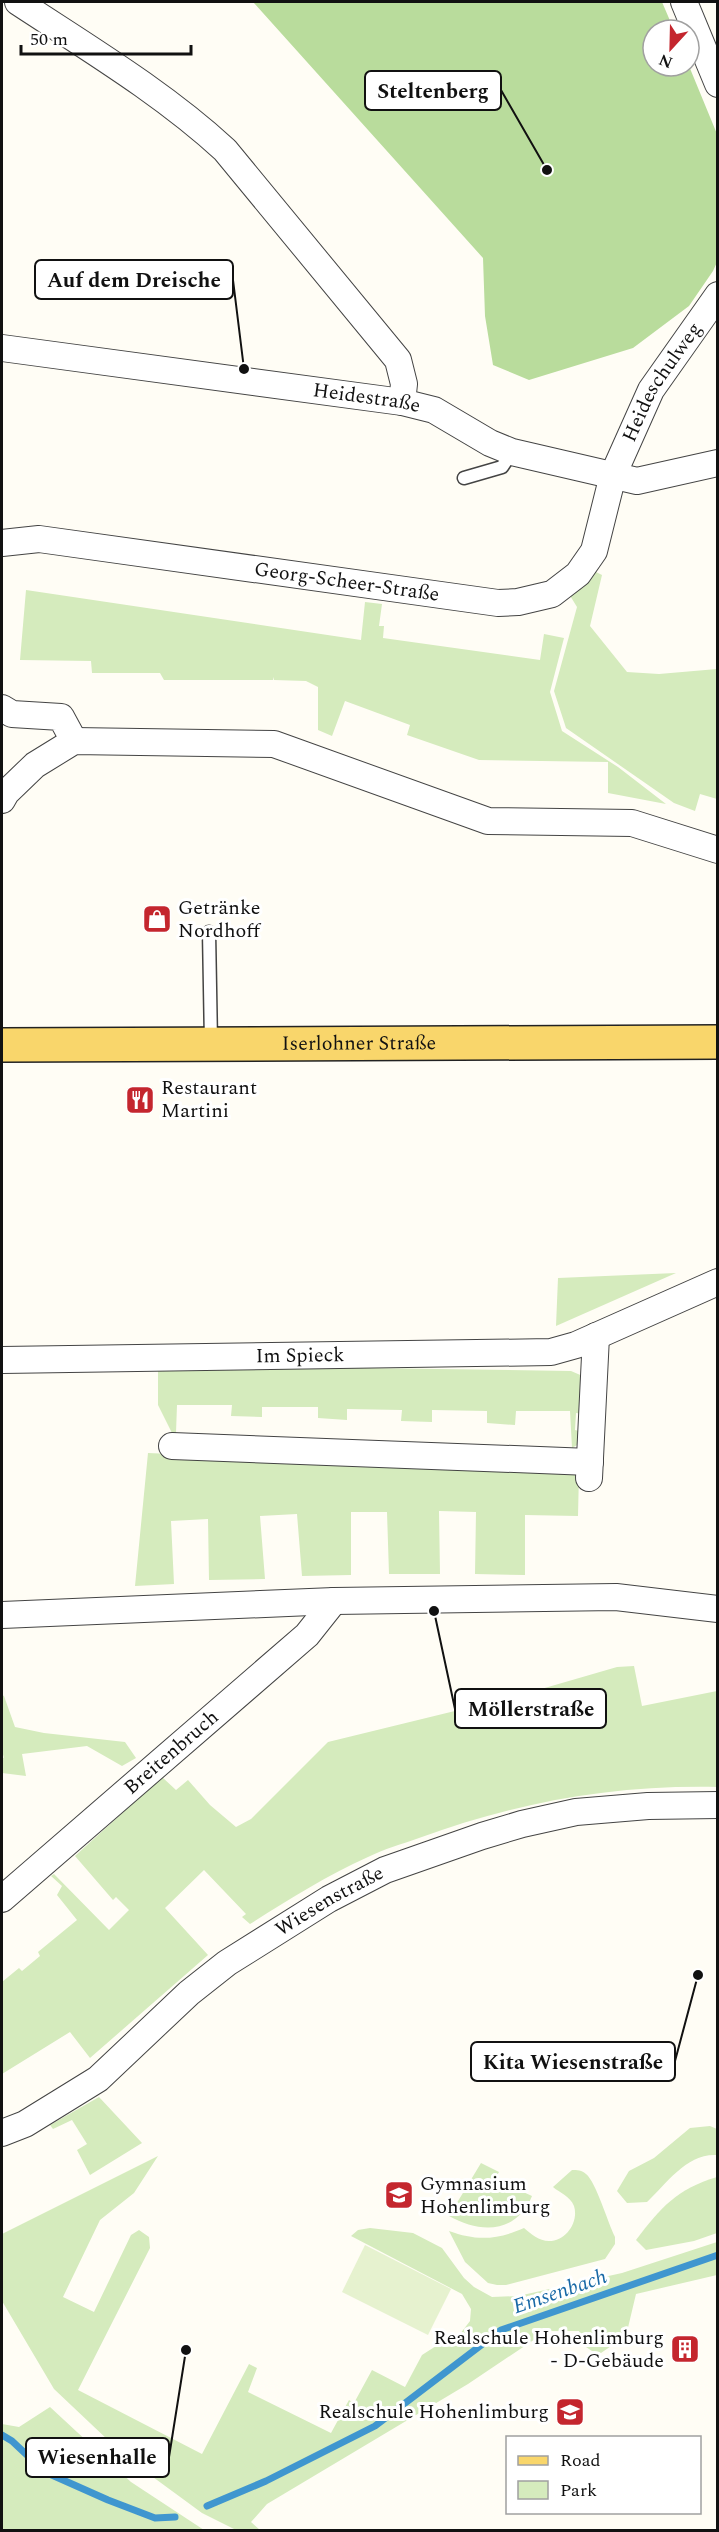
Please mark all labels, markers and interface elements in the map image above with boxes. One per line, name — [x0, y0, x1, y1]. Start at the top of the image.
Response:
scale bar — [21, 18, 190, 56]
north arrow — [641, 18, 701, 78]
text: 50 m — [30, 26, 68, 53]
text: N — [655, 47, 676, 75]
callout: Steltenberg — [365, 71, 501, 110]
text: Steltenberg — [377, 76, 489, 108]
callout: Auf dem Dreische — [35, 260, 233, 299]
text: Auf dem Dreische — [47, 265, 221, 297]
street label: Heideschulweg — [615, 316, 709, 447]
street label: Heidestraße — [311, 375, 424, 421]
street label: Georg-Scheer-Straße — [252, 554, 441, 610]
place label: Getränke Nordhoff — [178, 893, 261, 946]
shop icon: Getränke Nordhoff — [141, 903, 173, 935]
street label: Iserlohner Straße — [282, 1028, 436, 1059]
place label: Restaurant Martini — [161, 1073, 257, 1126]
restaurant icon: Restaurant Martini — [124, 1084, 156, 1116]
street label: Im Spieck — [255, 1340, 345, 1371]
callout: Möllerstraße — [455, 1689, 606, 1728]
text: Möllerstraße — [468, 1694, 594, 1726]
street label: Breitenbruch — [117, 1703, 225, 1802]
street label: Wiesenstraße — [269, 1858, 389, 1944]
callout: Kita Wiesenstraße — [471, 2042, 675, 2081]
text: Kita Wiesenstraße — [483, 2047, 663, 2079]
place label: Gymnasium Hohenlimburg — [420, 2169, 550, 2222]
school or university icon: Gymnasium Hohenlimburg — [383, 2179, 415, 2211]
water label: Emsenbach — [509, 2261, 611, 2323]
place label: Realschule Hohenlimburg - D-Gebäude — [433, 2323, 664, 2376]
building icon: Realschule Hohenlimburg - D-Gebäude — [669, 2333, 701, 2365]
school or university icon: Realschule Hohenlimburg — [554, 2396, 586, 2428]
place label: Realschule Hohenlimburg — [318, 2397, 549, 2427]
legend — [506, 2436, 701, 2514]
callout: Wiesenhalle — [26, 2438, 169, 2477]
text: Wiesenhalle — [37, 2442, 157, 2474]
text: Road — [560, 2447, 601, 2474]
text: Park — [560, 2477, 597, 2504]

